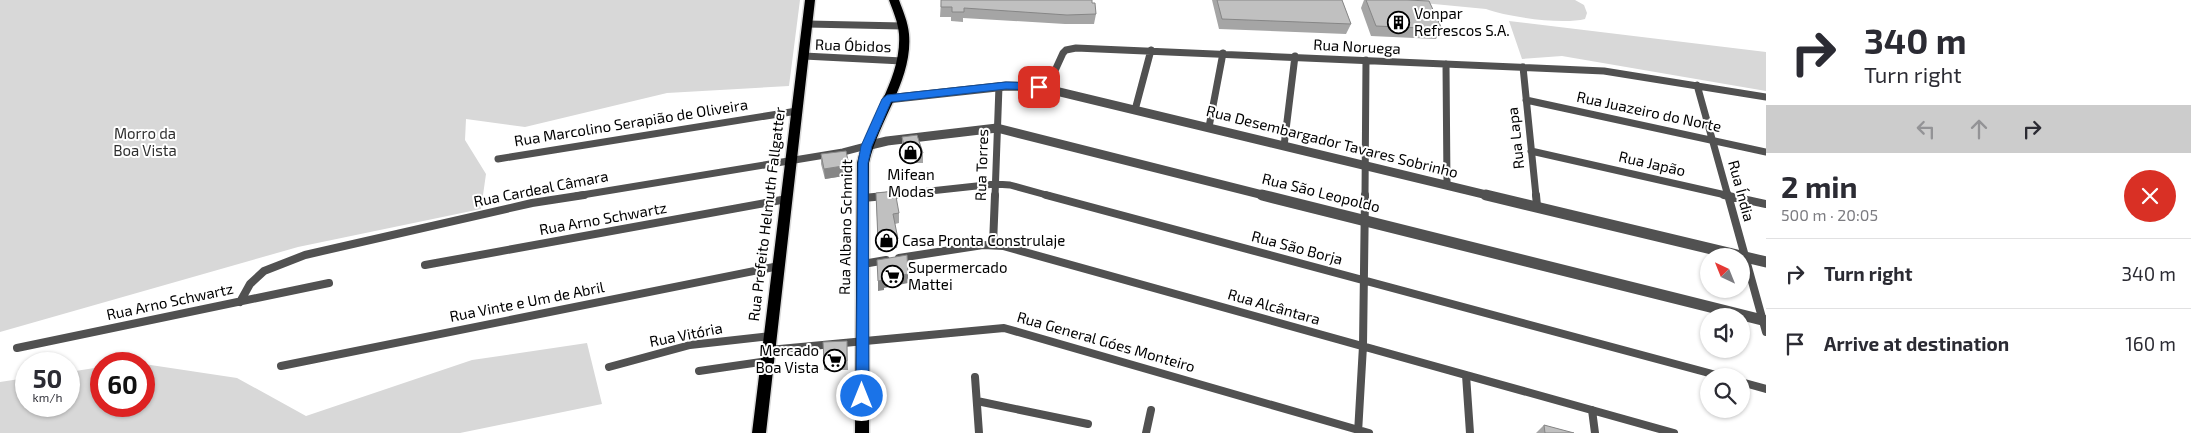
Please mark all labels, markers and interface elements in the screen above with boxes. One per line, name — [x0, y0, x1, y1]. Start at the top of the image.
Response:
place label: Vonpar Refrescos S.A. — [1414, 4, 1510, 39]
building icon: Vonpar Refrescos S.A. — [1386, 11, 1410, 35]
text: 340 m — [1864, 19, 1967, 61]
icon: right — [1781, 20, 1846, 85]
street label: Rua Óbidos — [815, 35, 892, 55]
street label: Rua Noruega — [1313, 35, 1401, 57]
text: Turn right — [1864, 61, 1962, 87]
pin — [1018, 66, 1060, 108]
icon: arrive — [1025, 73, 1053, 101]
street label: Rua Juazeiro do Norte — [1575, 87, 1723, 135]
street label: Rua Marcolino Serapião de Oliveira — [513, 95, 749, 149]
street label: Rua Desembargador Tavares Sobrinho — [1204, 101, 1460, 181]
street label: Rua Prefeito Helmuth Fallgatter — [744, 106, 788, 322]
street label: Rua Lapa — [1503, 106, 1527, 170]
icon: left — [1912, 115, 1940, 143]
icon: ahead — [1965, 115, 1993, 143]
icon: right — [2018, 115, 2046, 143]
park label: Morro da Boa Vista — [113, 124, 177, 159]
street label: Rua Torres — [971, 129, 991, 201]
shop icon: Mifean Modas — [899, 140, 923, 164]
street label: Rua Japão — [1617, 147, 1687, 179]
street label: Rua Índia — [1725, 158, 1759, 223]
street label: Rua Albano Schmidt — [835, 159, 855, 295]
place label: Mifean Modas — [887, 165, 935, 200]
street label: Rua Cardeal Câmara — [472, 166, 610, 210]
text: 2 min — [1781, 168, 1858, 204]
street label: Rua São Leopoldo — [1260, 169, 1382, 215]
button: close — [2124, 170, 2176, 222]
street label: Rua Arno Schwartz — [538, 198, 668, 238]
text: 500 m · 20:05 — [1781, 205, 1878, 224]
street label: Rua São Borja — [1249, 226, 1345, 269]
shop icon: Casa Pronta Construlaje — [874, 229, 898, 253]
place label: Casa Pronta Construlaje — [902, 231, 1065, 250]
north arrow — [1700, 248, 1750, 298]
map controls — [1700, 248, 1750, 418]
place label: Supermercado Mattei — [908, 258, 1007, 293]
icon: right — [1781, 260, 1809, 288]
text: Turn right — [1824, 262, 1912, 285]
text: 340 m — [2121, 262, 2176, 285]
supermarket icon: Supermercado Mattei — [880, 265, 904, 289]
street label: Rua Vinte e Um de Abril — [448, 277, 606, 325]
street label: Rua Arno Schwartz — [105, 279, 235, 323]
street label: Rua Alcântara — [1226, 284, 1323, 328]
street label: Rua General Góes Monteiro — [1015, 307, 1197, 375]
button: sound — [1700, 308, 1750, 358]
street label: Rua Vitória — [648, 318, 724, 350]
icon: arrive — [1781, 330, 1809, 358]
text: Arrive at destination — [1824, 332, 2009, 355]
text: 160 m — [2125, 332, 2176, 355]
place label: Mercado Boa Vista — [756, 341, 819, 376]
supermarket icon: Mercado Boa Vista — [823, 348, 847, 372]
speed limit sign: 60 — [90, 352, 155, 417]
text: 50 — [33, 363, 62, 393]
button: search — [1700, 368, 1750, 418]
position arrow — [835, 369, 887, 421]
text: km/h — [33, 390, 62, 404]

